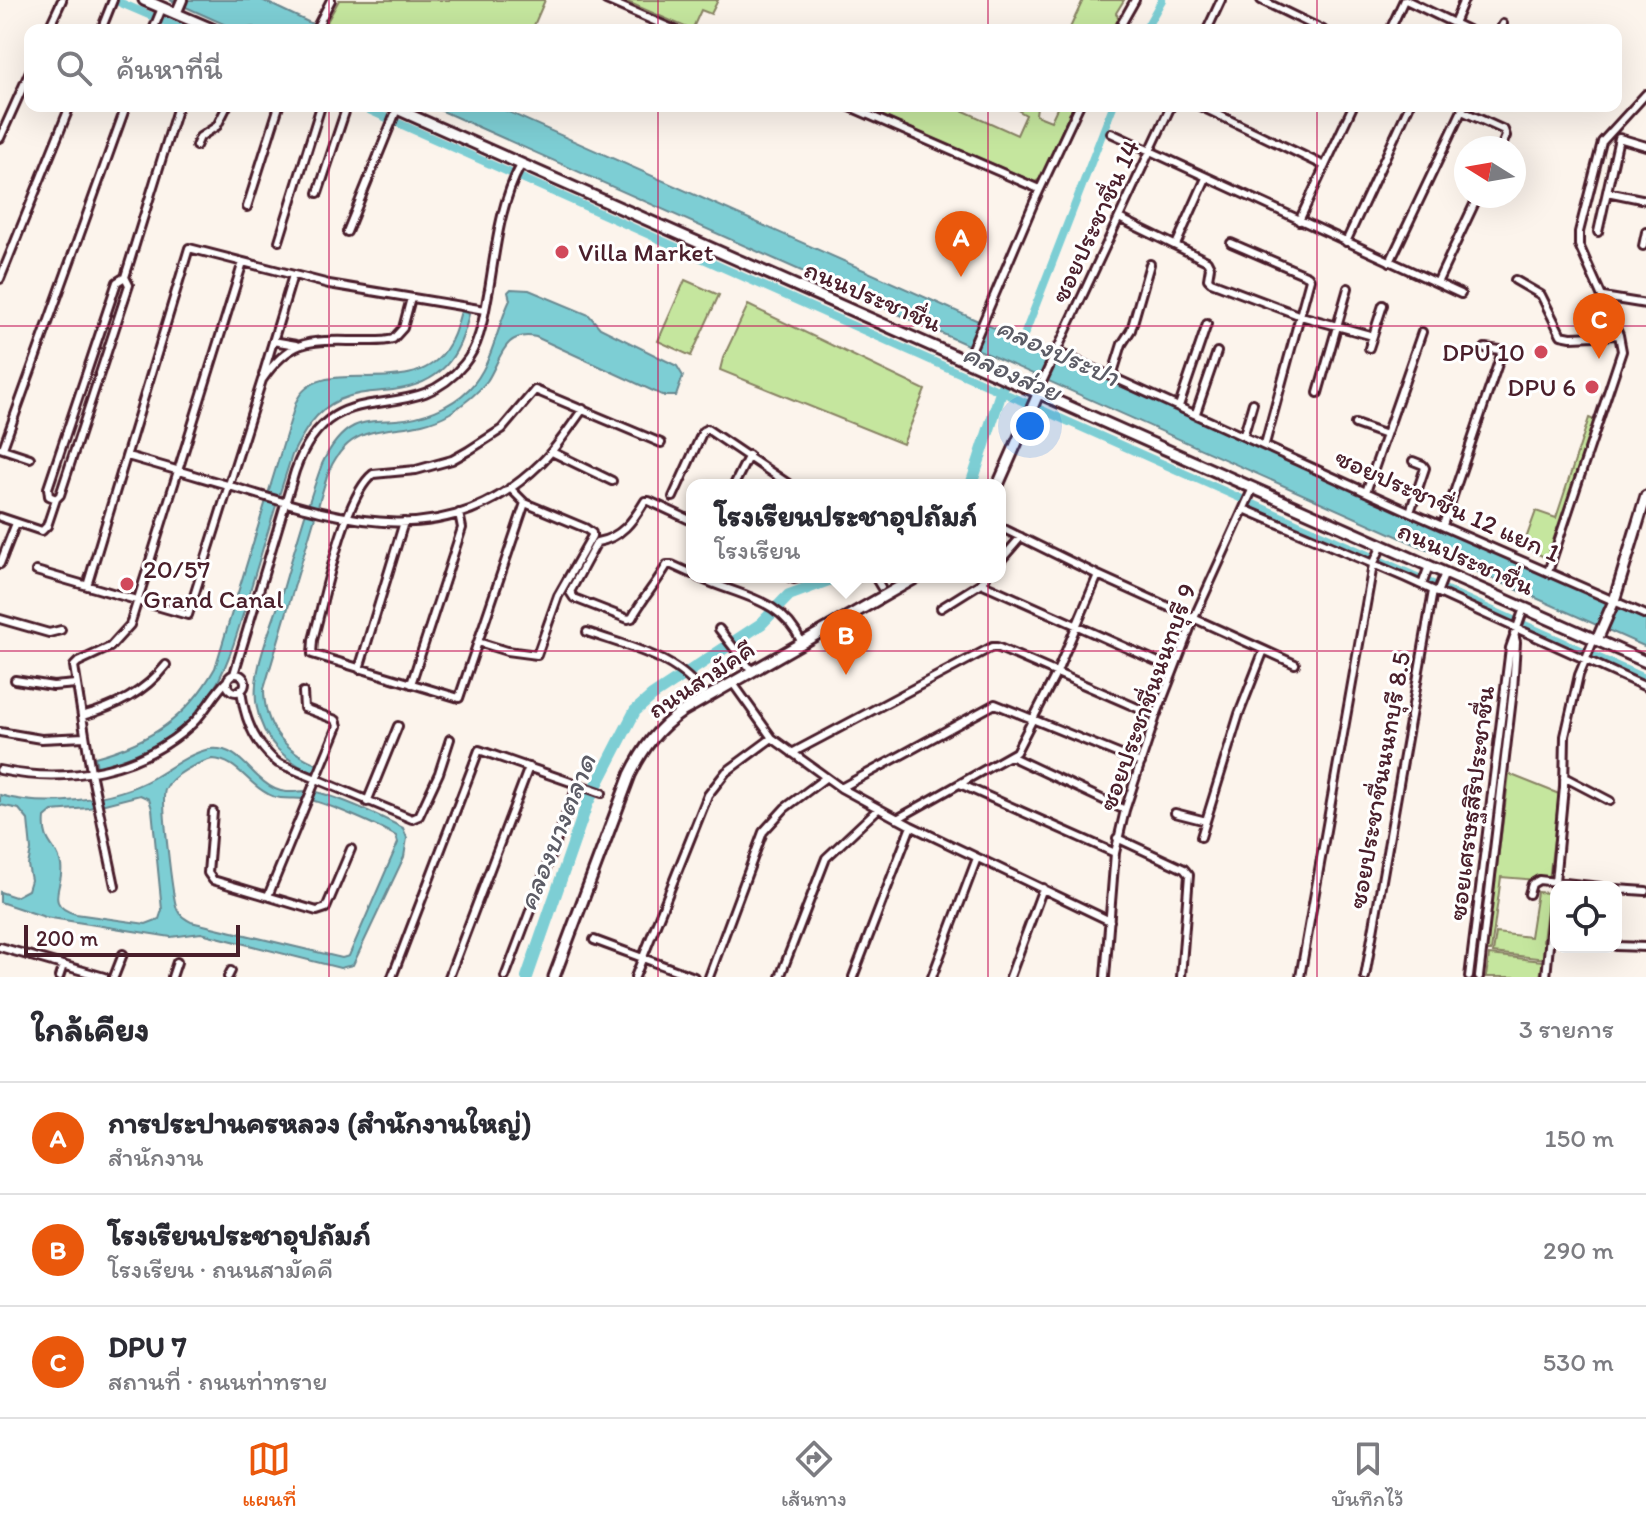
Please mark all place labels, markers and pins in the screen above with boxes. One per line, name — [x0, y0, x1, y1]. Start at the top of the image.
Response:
pin: A — [935, 211, 987, 277]
place label: Villa Market — [578, 236, 714, 268]
marker: Villa Market — [553, 243, 571, 261]
pin: C — [1573, 293, 1625, 359]
place label: DPU 10 — [1442, 336, 1525, 368]
marker: DPU 10 — [1532, 343, 1550, 361]
place label: DPU 6 — [1507, 371, 1576, 403]
marker: DPU 6 — [1583, 378, 1601, 396]
place label: 20/57 Grand Canal — [143, 553, 284, 615]
marker: 20/57 Grand Canal — [118, 575, 136, 593]
pin: B — [820, 609, 872, 675]

